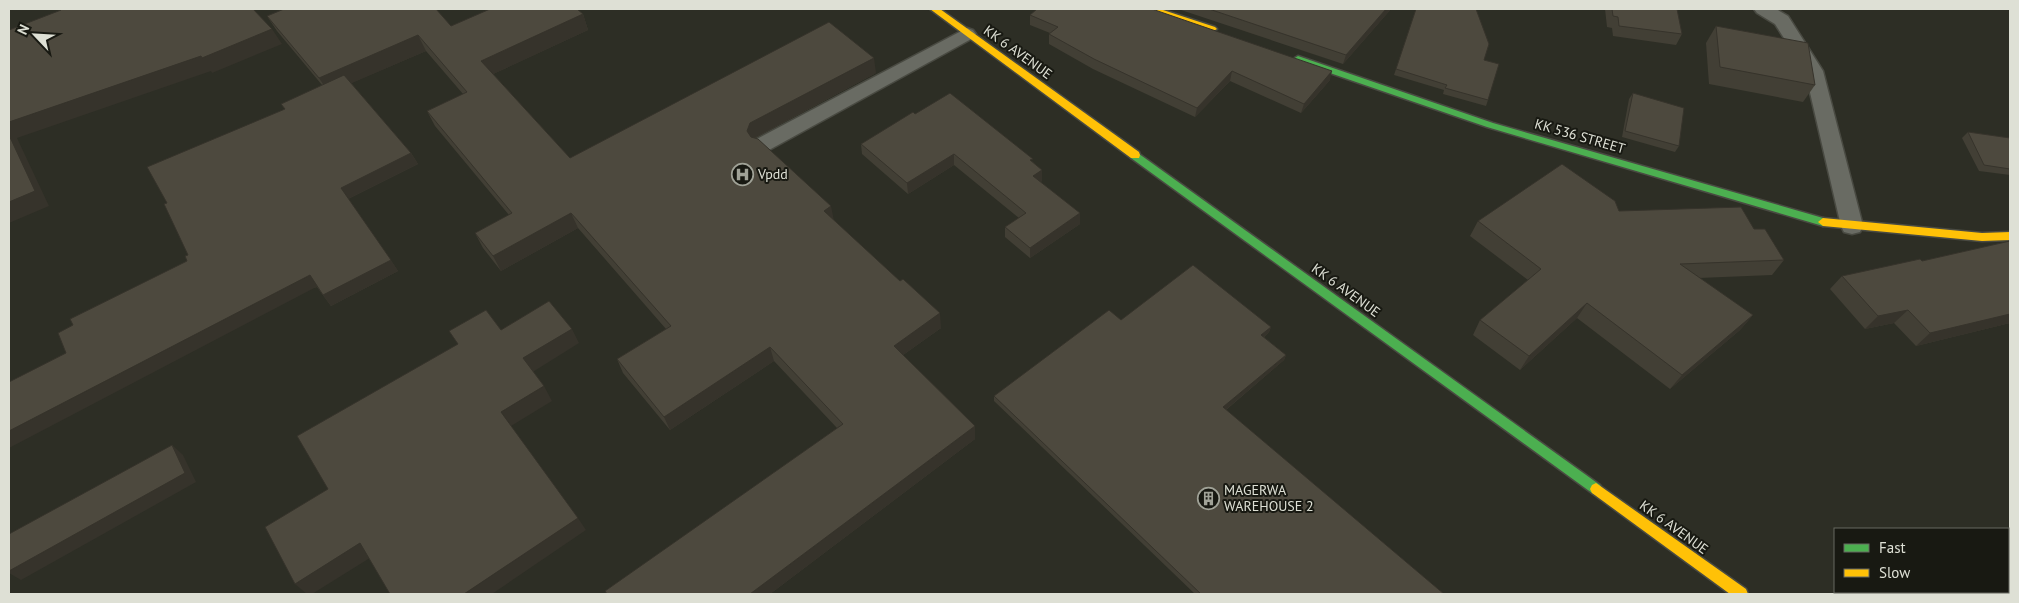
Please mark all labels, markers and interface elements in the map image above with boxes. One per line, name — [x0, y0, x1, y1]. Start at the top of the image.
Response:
north arrow — [10, 10, 60, 60]
street label: KK 6 AVENUE — [980, 21, 1056, 83]
text: N — [13, 22, 33, 37]
street label: KK 536 STREET — [1533, 114, 1628, 158]
hospital icon: Vpdd — [730, 162, 754, 186]
place label: Vpdd — [757, 165, 788, 183]
street label: KK 6 AVENUE — [1308, 259, 1384, 321]
place label: MAGERWA WAREHOUSE 2 — [1224, 481, 1314, 515]
building icon: MAGERWA WAREHOUSE 2 — [1196, 486, 1220, 510]
street label: KK 6 AVENUE — [1636, 496, 1712, 558]
legend — [1834, 528, 2009, 593]
text: Fast — [1879, 538, 1906, 557]
text: Slow — [1879, 563, 1910, 582]

